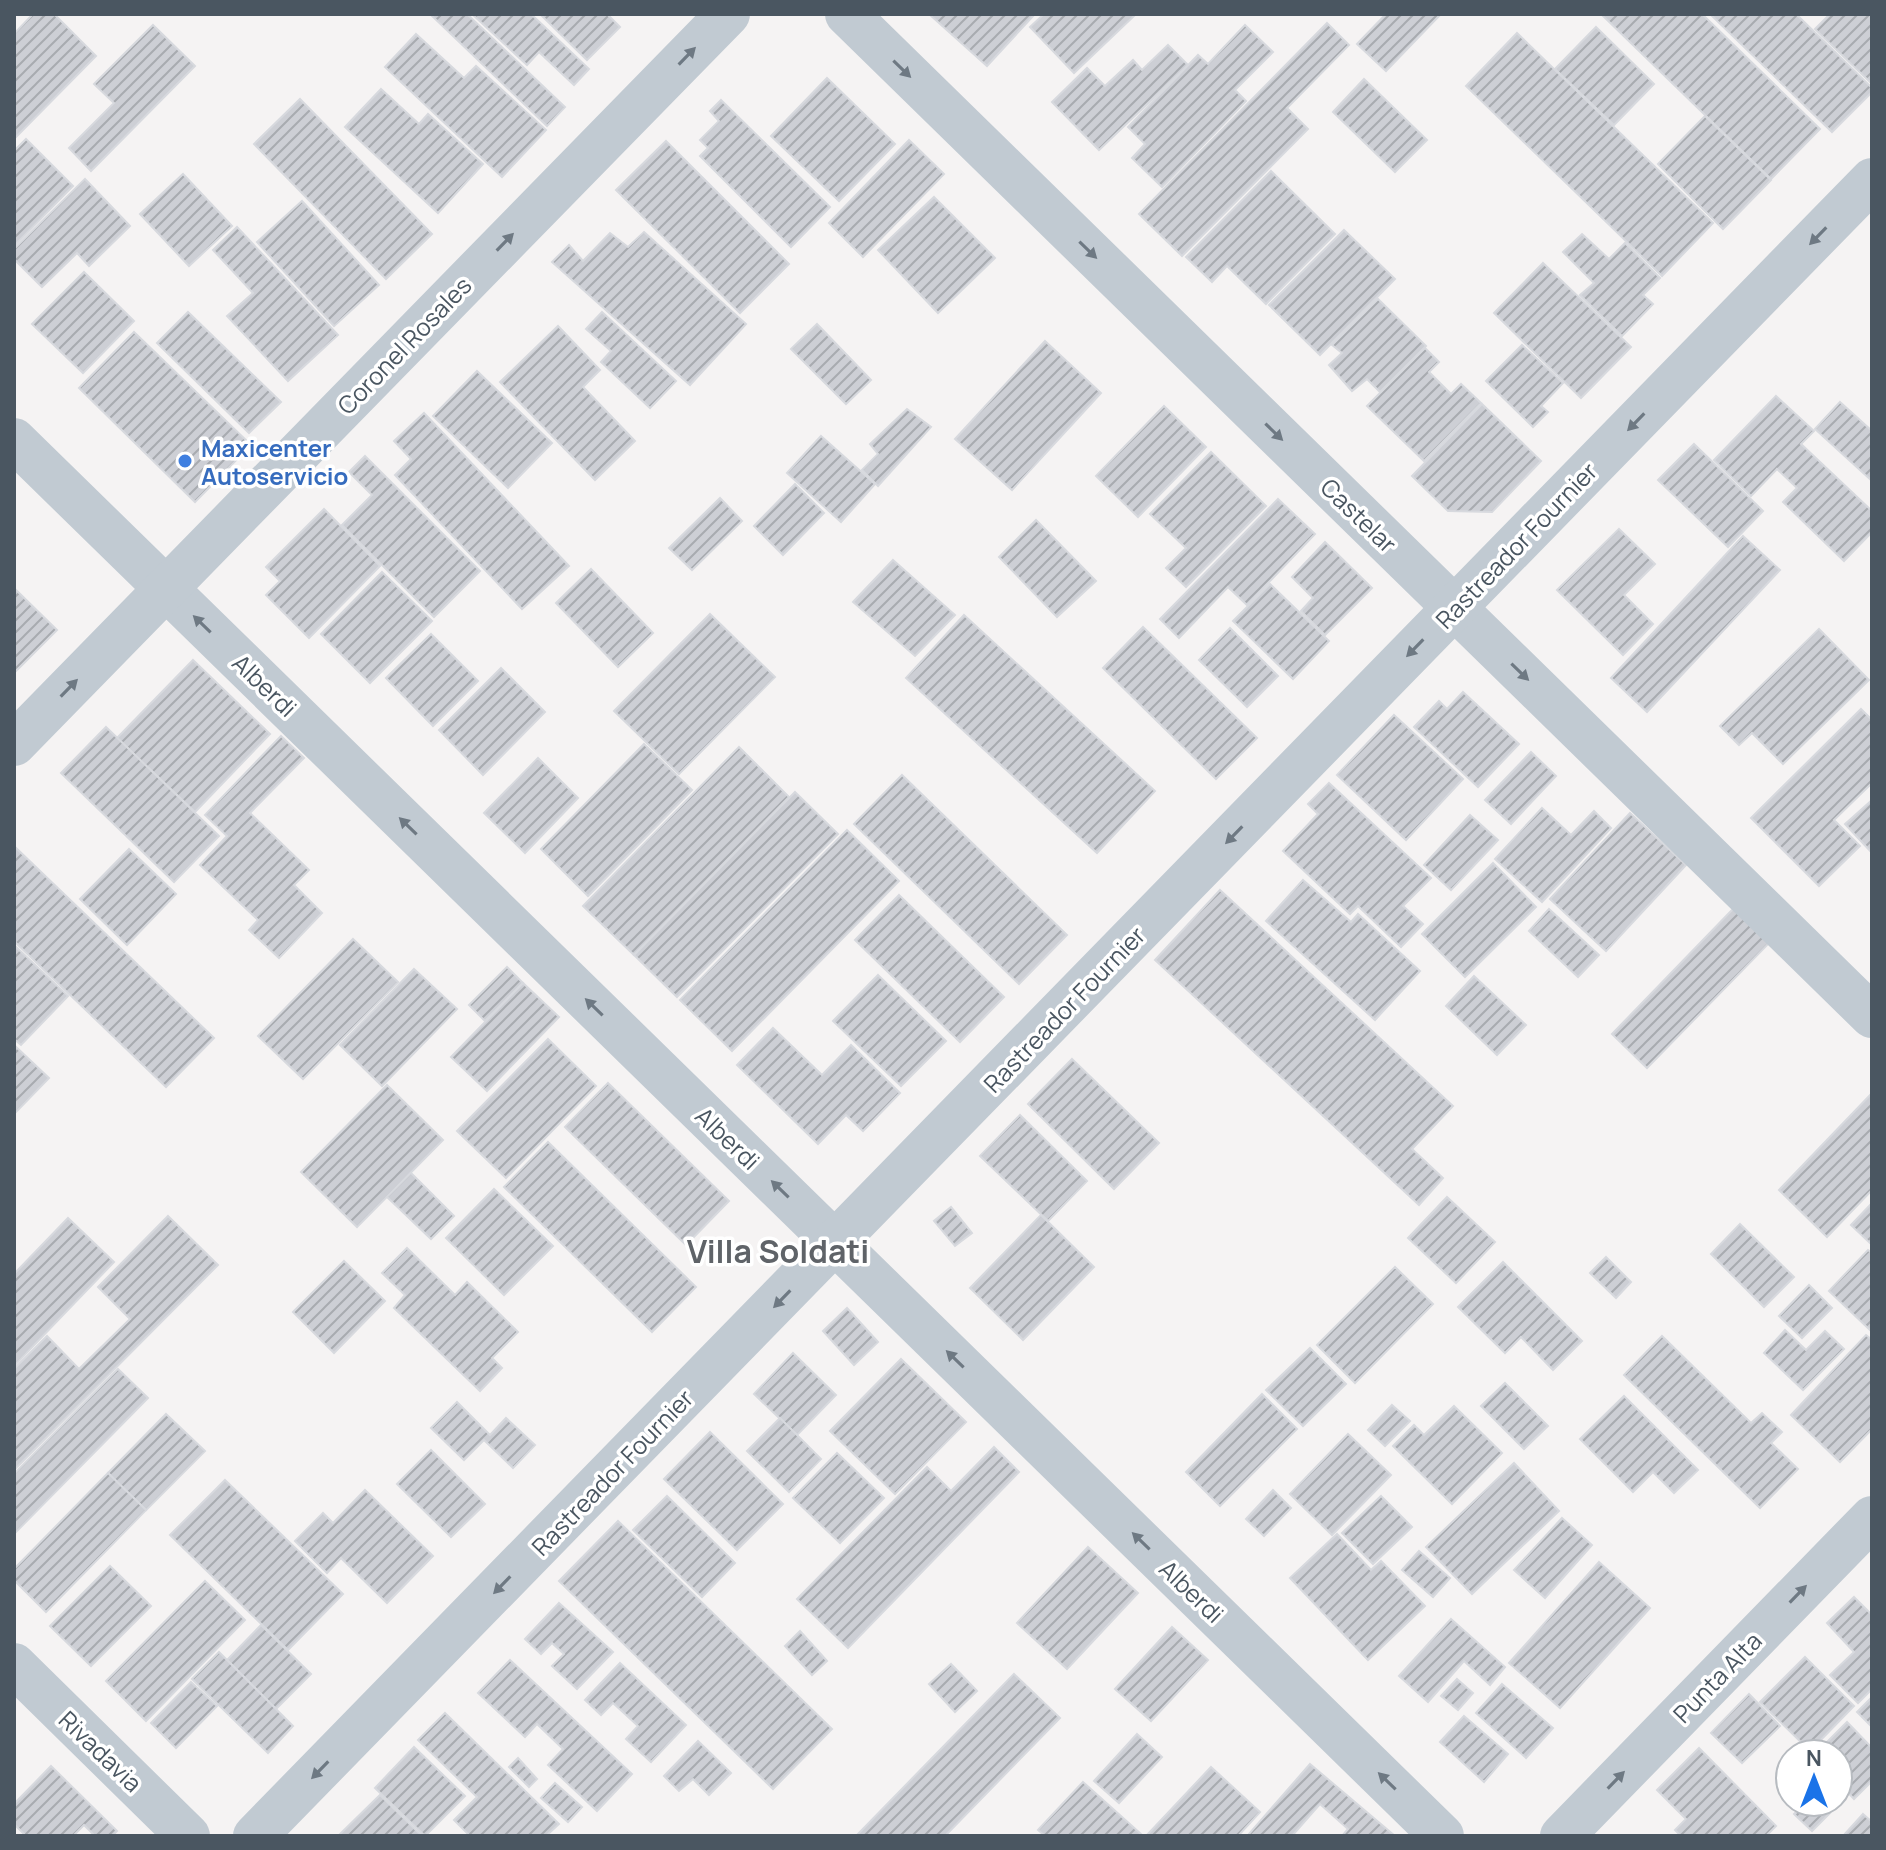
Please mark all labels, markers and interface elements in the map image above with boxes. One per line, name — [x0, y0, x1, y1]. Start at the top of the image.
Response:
one-way arrow — [677, 47, 695, 66]
one-way arrow — [892, 59, 911, 77]
one-way arrow — [1809, 226, 1827, 245]
one-way arrow — [495, 233, 514, 252]
one-way arrow — [1078, 240, 1097, 259]
street label: Coronel Rosales — [330, 269, 478, 421]
one-way arrow — [1627, 412, 1646, 431]
one-way arrow — [1264, 422, 1283, 441]
place label: Maxicenter Autoservicio — [201, 431, 348, 492]
marker: Maxicenter Autoservicio — [176, 452, 194, 470]
street label: Rastreador Fournier — [1428, 454, 1604, 635]
street label: Castelar — [1314, 471, 1404, 560]
one-way arrow — [193, 616, 212, 634]
one-way arrow — [1407, 638, 1425, 657]
street label: Alberdi — [226, 646, 304, 724]
one-way arrow — [1510, 663, 1529, 681]
one-way arrow — [59, 679, 77, 698]
one-way arrow — [399, 817, 418, 835]
one-way arrow — [1225, 825, 1244, 844]
street label: Rastreador Fournier — [976, 918, 1152, 1099]
one-way arrow — [585, 998, 604, 1017]
street label: Alberdi — [689, 1099, 767, 1177]
one-way arrow — [771, 1180, 790, 1199]
district label: Villa Soldati — [687, 1229, 869, 1273]
one-way arrow — [773, 1289, 791, 1308]
one-way arrow — [946, 1350, 965, 1369]
street label: Rastreador Fournier — [524, 1381, 700, 1562]
one-way arrow — [1132, 1532, 1151, 1551]
street label: Alberdi — [1153, 1552, 1231, 1630]
one-way arrow — [493, 1575, 511, 1594]
one-way arrow — [1788, 1585, 1806, 1604]
street label: Punta Alta — [1665, 1624, 1769, 1730]
street label: Rivadavia — [52, 1703, 150, 1799]
north arrow — [1774, 1738, 1854, 1818]
text: N — [1806, 1743, 1822, 1773]
one-way arrow — [311, 1760, 329, 1779]
one-way arrow — [1607, 1771, 1625, 1790]
one-way arrow — [1378, 1773, 1397, 1791]

